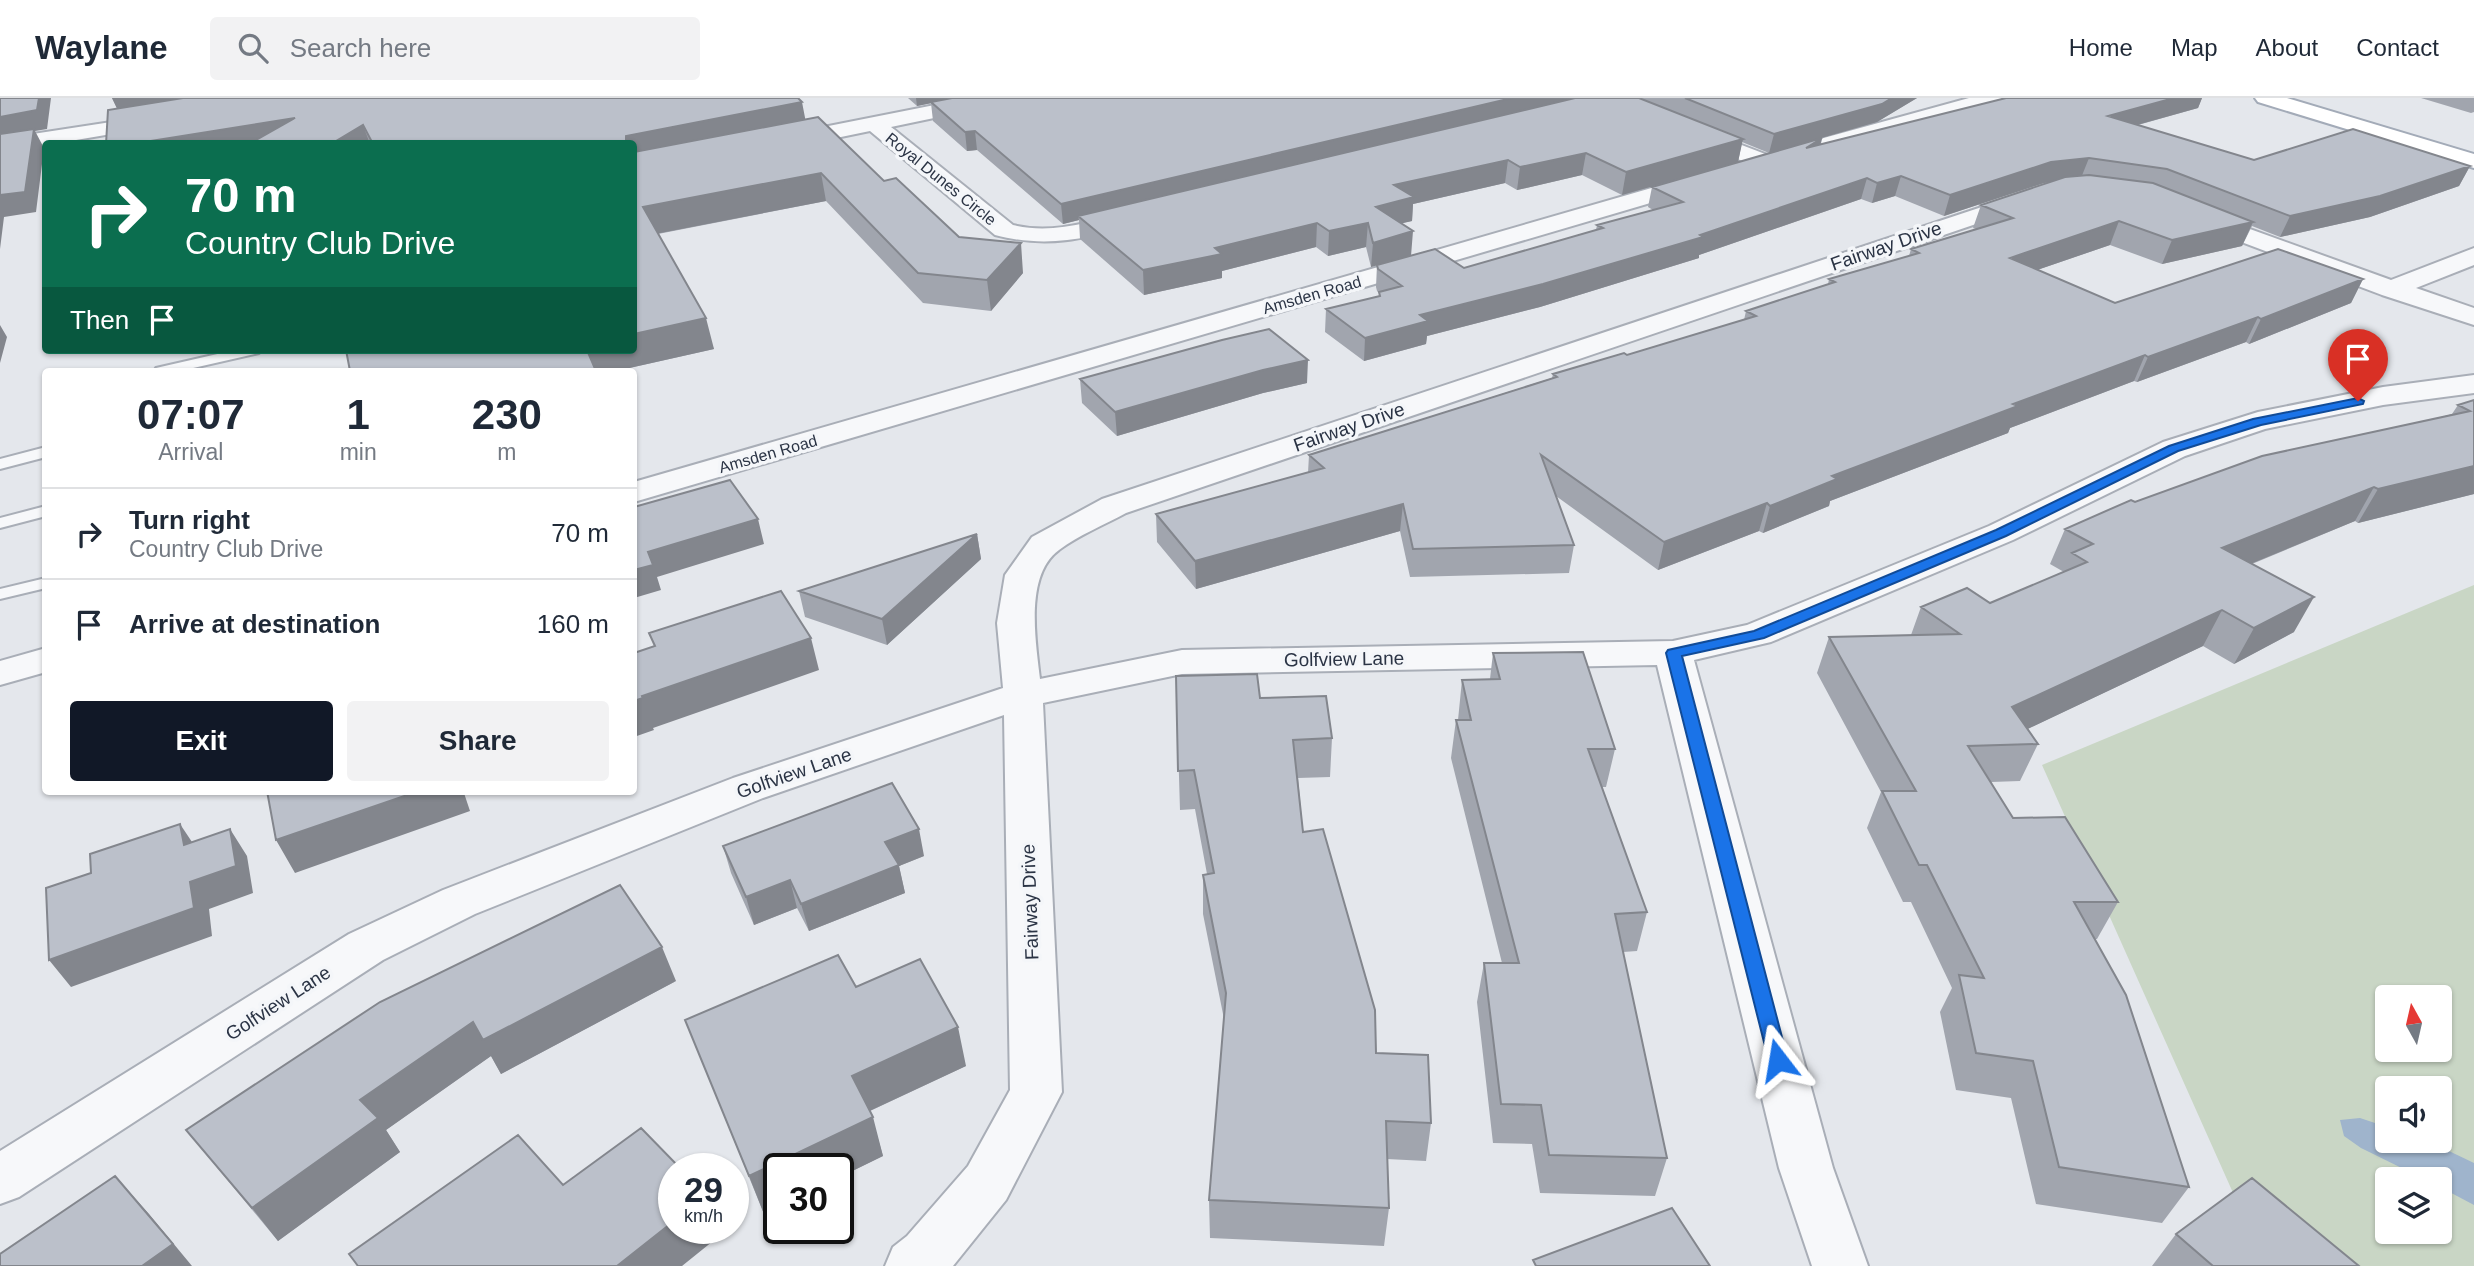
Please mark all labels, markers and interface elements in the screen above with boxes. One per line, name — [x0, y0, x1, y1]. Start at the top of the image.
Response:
search box — [210, 17, 700, 80]
text: Waylane — [35, 29, 168, 66]
icon: search — [234, 29, 272, 67]
text: Search here — [290, 33, 431, 63]
text: Home — [2069, 34, 2133, 61]
text: Map — [2171, 34, 2218, 61]
text: About — [2256, 34, 2318, 61]
text: Contact — [2356, 34, 2439, 61]
street label: Royal Dunes Circle — [882, 129, 1000, 229]
icon: right — [70, 168, 161, 259]
text: 70 m — [185, 168, 297, 222]
street label: Fairway Drive — [1828, 217, 1944, 275]
text: Country Club Drive — [185, 225, 455, 261]
street label: Amsden Road — [1261, 273, 1363, 317]
icon: arrive — [143, 301, 181, 339]
text: Then — [70, 305, 129, 335]
pin — [2328, 329, 2388, 401]
icon: arrive — [2339, 340, 2377, 378]
text: 07:07 — [137, 391, 245, 438]
text: 1 — [346, 391, 370, 438]
text: 230 — [472, 391, 542, 438]
street label: Fairway Drive — [1291, 398, 1407, 456]
street label: Amsden Road — [717, 432, 819, 476]
text: Arrival — [158, 439, 223, 465]
text: min — [340, 439, 377, 465]
text: m — [497, 439, 516, 465]
text: Turn right — [129, 505, 250, 535]
icon: right — [70, 515, 108, 553]
text: 70 m — [551, 518, 609, 548]
text: Country Club Drive — [129, 536, 323, 562]
icon: arrive — [70, 606, 108, 644]
text: Arrive at destination — [129, 609, 380, 639]
text: 160 m — [537, 609, 609, 639]
street label: Golfview Lane — [1284, 647, 1404, 671]
button: Exit — [70, 701, 333, 781]
button: Share — [347, 701, 609, 781]
street label: Golfview Lane — [734, 743, 854, 803]
street label: Fairway Drive — [1017, 844, 1043, 960]
street label: Golfview Lane — [222, 961, 334, 1045]
north arrow — [2375, 985, 2452, 1062]
map controls — [2375, 985, 2452, 1244]
position arrow — [1741, 1023, 1815, 1097]
button: sound — [2375, 1076, 2452, 1153]
speed limit sign: 30 — [763, 1153, 854, 1244]
button: layers — [2375, 1167, 2452, 1244]
text: 29 — [684, 1170, 723, 1209]
text: km/h — [684, 1206, 723, 1226]

